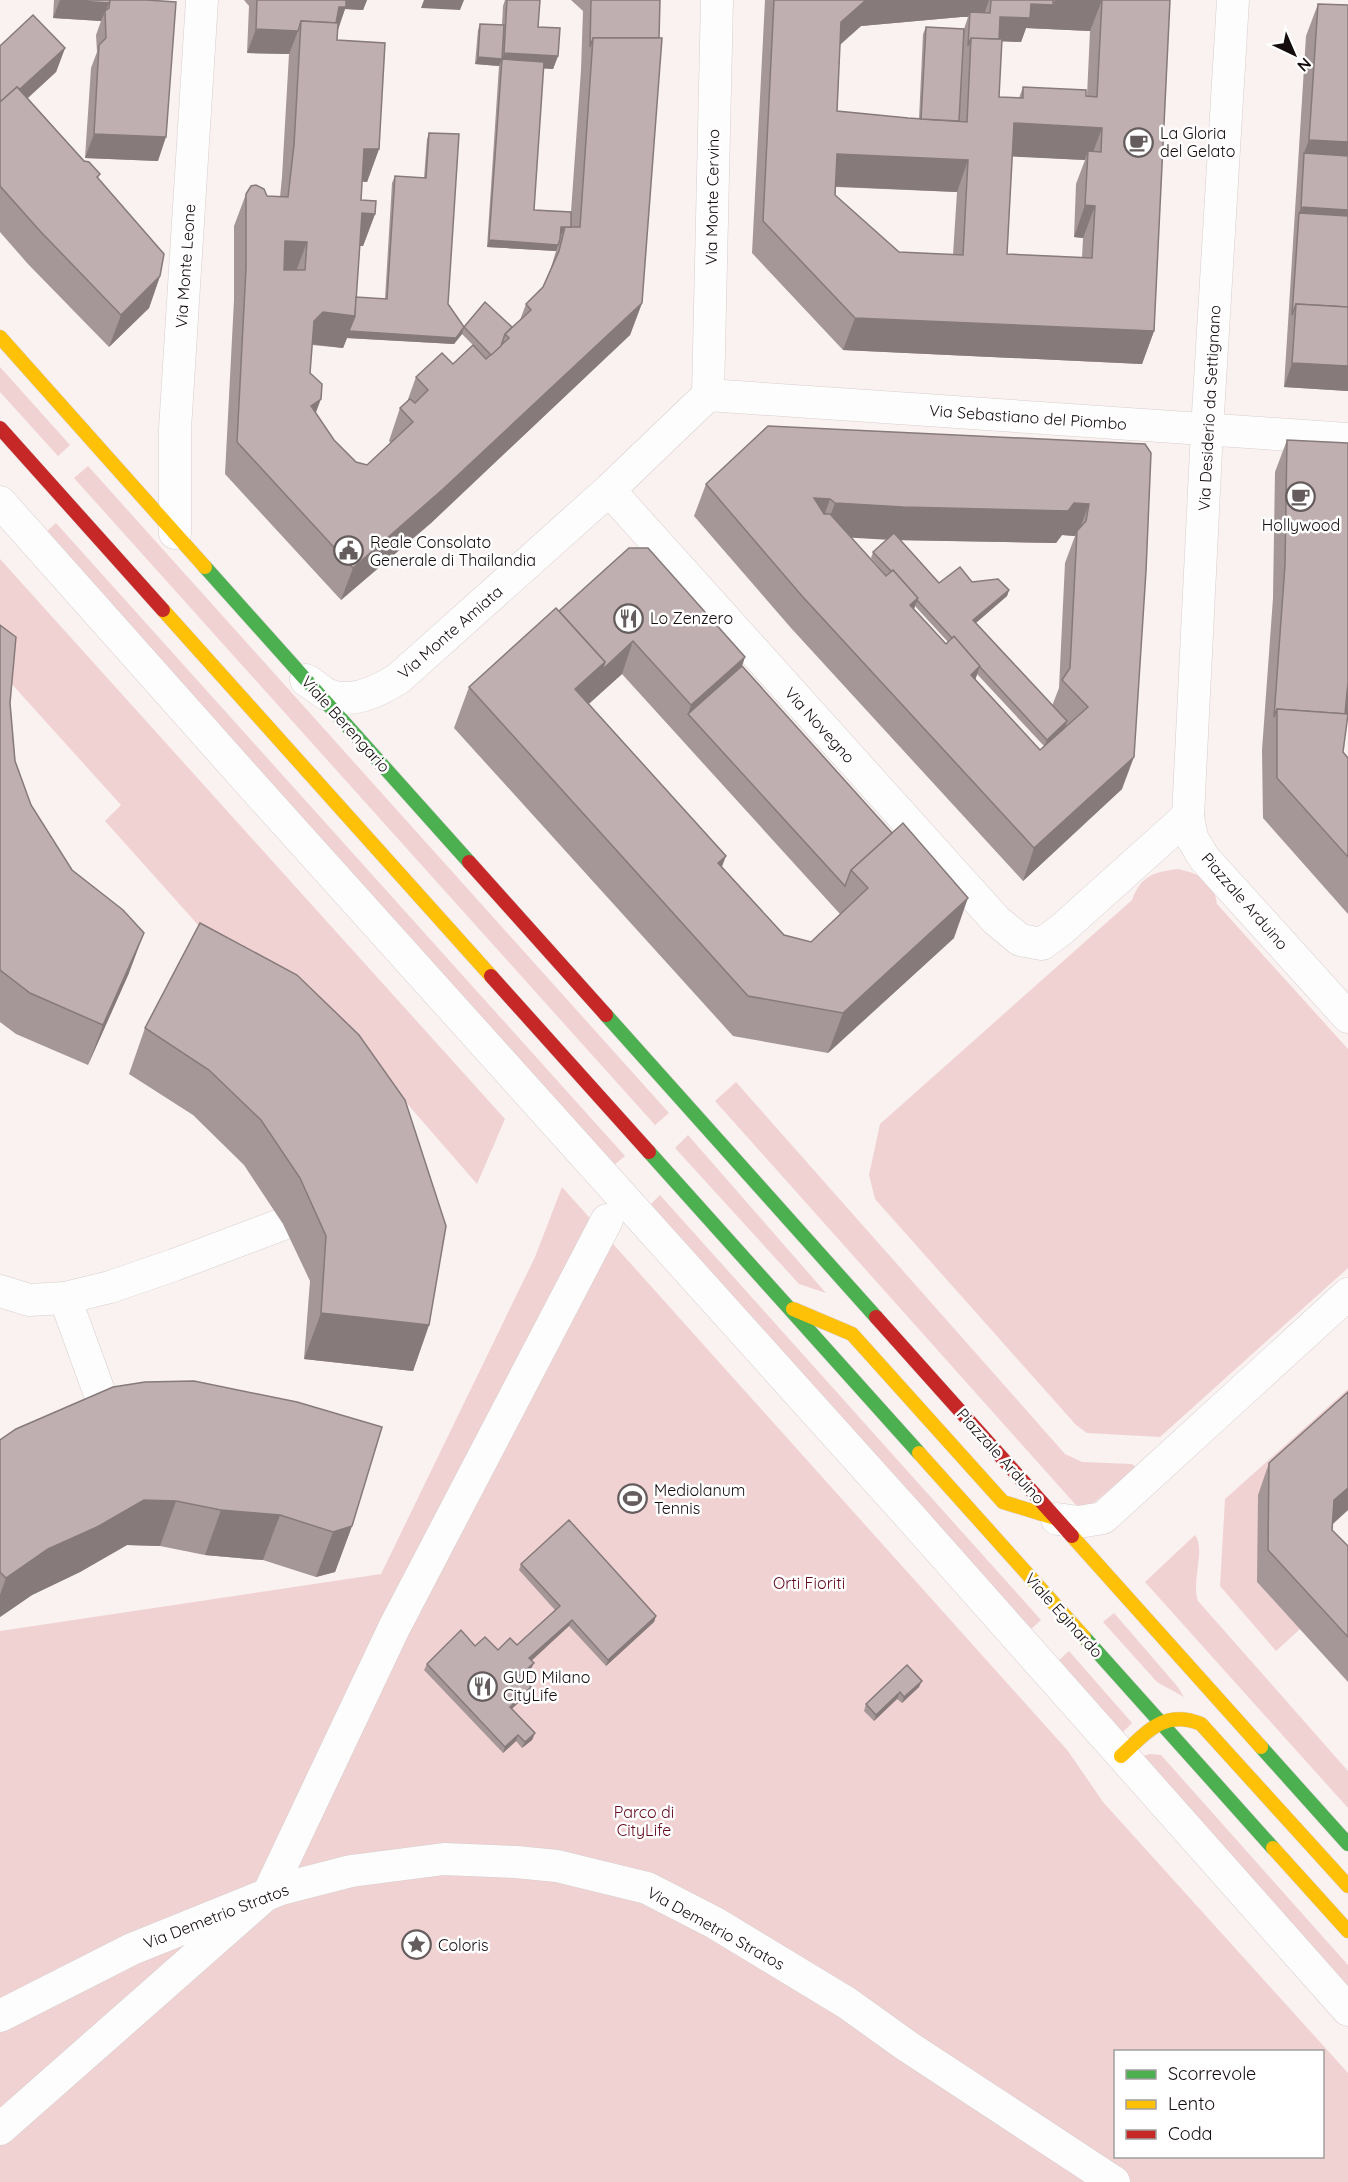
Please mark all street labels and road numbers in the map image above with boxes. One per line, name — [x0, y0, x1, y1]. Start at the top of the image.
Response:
street label: Via Monte Cervino — [701, 129, 723, 265]
street label: Via Monte Leone — [171, 203, 199, 329]
street label: Via Desiderio da Settignano — [1194, 305, 1224, 511]
street label: Via Sebastiano del Piombo — [928, 400, 1128, 434]
street label: Via Monte Amiata — [394, 581, 506, 683]
street label: Viale Berengario — [297, 672, 395, 776]
street label: Via Novegno — [781, 683, 859, 767]
street label: Piazzale Arduino — [1197, 848, 1293, 954]
street label: Piazzale Arduino — [953, 1404, 1049, 1508]
street label: Viale Eginardo — [1021, 1568, 1107, 1662]
street label: Via Demetrio Stratos — [140, 1879, 292, 1953]
street label: Via Demetrio Stratos — [644, 1882, 788, 1974]

